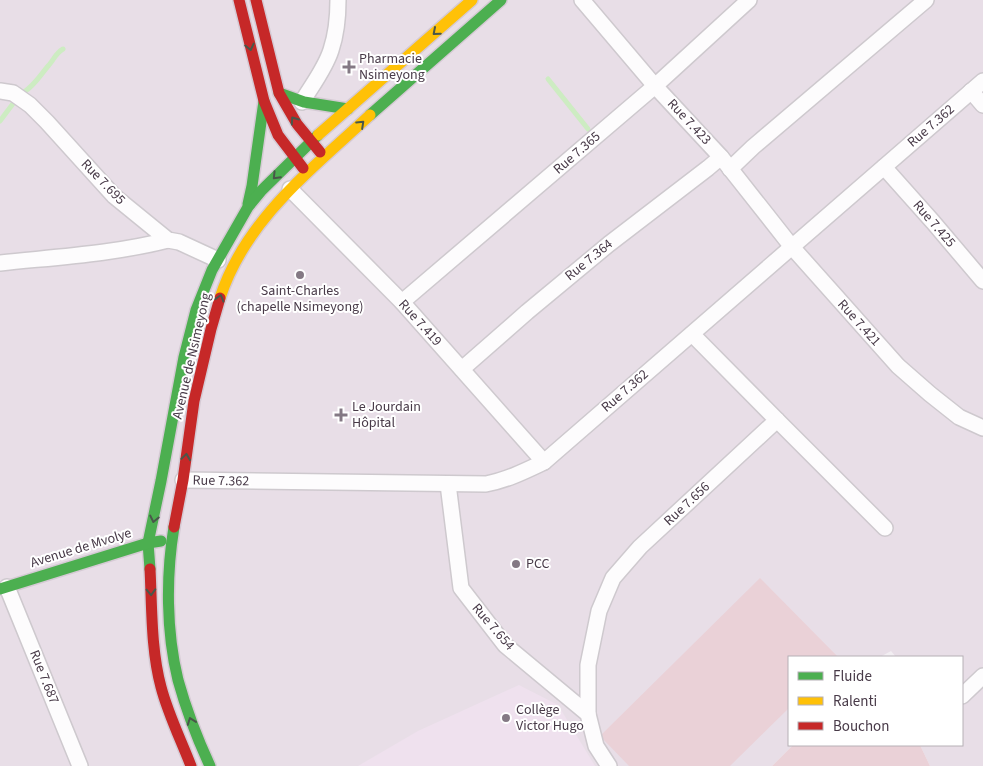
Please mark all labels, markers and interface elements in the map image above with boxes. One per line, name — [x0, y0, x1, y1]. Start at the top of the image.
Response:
one-way arrow — [432, 26, 441, 35]
one-way arrow — [244, 43, 255, 52]
place label: Pharmacie Nsimeyong — [359, 49, 425, 85]
marker: Pharmacie Nsimeyong — [343, 61, 355, 73]
street label: Rue 7.423 — [662, 94, 716, 150]
street label: Rue 7.362 — [903, 100, 959, 152]
one-way arrow — [291, 116, 300, 126]
one-way arrow — [355, 121, 364, 130]
street label: Rue 7.365 — [549, 127, 605, 179]
street label: Rue 7.695 — [76, 155, 130, 209]
one-way arrow — [272, 170, 281, 179]
street label: Rue 7.425 — [908, 196, 960, 252]
street label: Rue 7.364 — [561, 234, 617, 286]
marker: Saint-Charles (chapelle Nsimeyong) — [294, 269, 306, 281]
place label: Saint-Charles (chapelle Nsimeyong) — [236, 281, 364, 317]
street label: Avenue de Nsimeyong — [168, 291, 216, 421]
one-way arrow — [215, 295, 225, 303]
street label: Rue 7.419 — [394, 295, 446, 351]
street label: Rue 7.421 — [833, 295, 885, 351]
street label: Rue 7.362 — [597, 365, 653, 417]
place label: Le Jourdain Hôpital — [352, 397, 421, 433]
marker: Le Jourdain Hôpital — [334, 408, 348, 422]
one-way arrow — [180, 453, 191, 461]
street label: Rue 7.362 — [193, 471, 250, 491]
street label: Rue 7.656 — [659, 477, 715, 531]
one-way arrow — [149, 514, 159, 523]
street label: Avenue de Mvolye — [28, 523, 134, 573]
place label: PCC — [526, 554, 550, 574]
marker: PCC — [510, 558, 522, 570]
one-way arrow — [146, 588, 156, 596]
street label: Rue 7.654 — [467, 599, 519, 655]
street label: Rue 7.687 — [24, 647, 64, 707]
legend — [788, 656, 963, 746]
text: Fluide — [833, 666, 872, 687]
text: Ralenti — [833, 691, 877, 712]
place label: Collège Victor Hugo — [516, 700, 584, 736]
marker: Collège Victor Hugo — [500, 712, 512, 724]
text: Bouchon — [833, 716, 889, 737]
one-way arrow — [187, 717, 197, 726]

